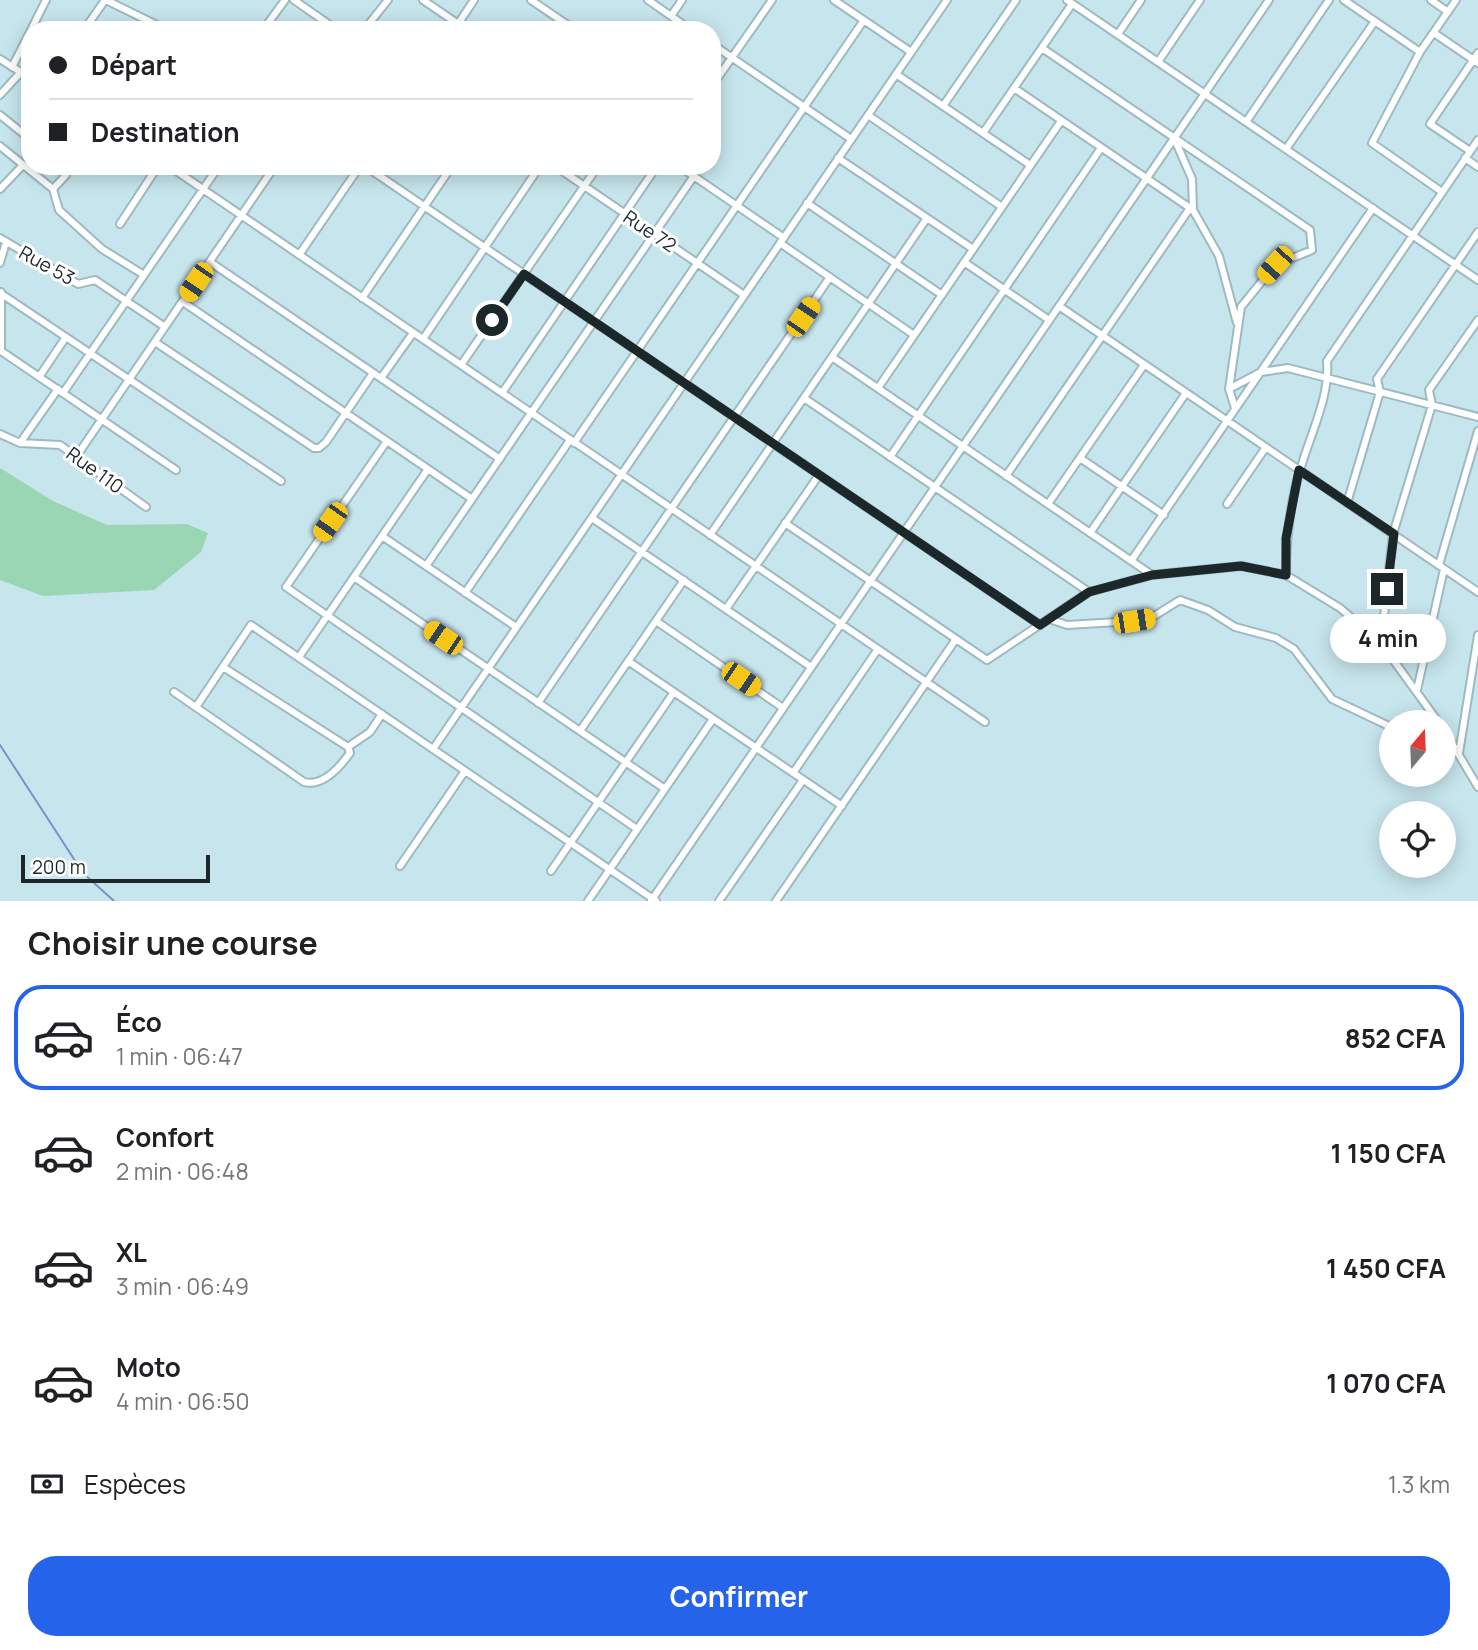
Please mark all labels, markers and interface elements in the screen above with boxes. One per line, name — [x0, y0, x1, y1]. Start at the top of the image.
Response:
text: Départ — [91, 47, 177, 83]
text: Destination — [91, 114, 240, 150]
street label: Rue 72 — [618, 204, 682, 258]
street label: Rue 53 — [15, 239, 79, 291]
car — [1254, 242, 1297, 288]
car — [176, 259, 217, 305]
car — [783, 294, 824, 340]
route start — [476, 304, 508, 336]
street label: Rue 110 — [61, 440, 129, 500]
car — [310, 499, 351, 545]
route end — [1371, 573, 1403, 605]
car — [1112, 607, 1157, 635]
callout: 4 min — [1329, 614, 1445, 662]
car — [420, 618, 467, 658]
text: 4 min — [1358, 622, 1418, 654]
car — [718, 659, 765, 699]
north arrow — [1379, 710, 1456, 788]
map controls — [1379, 710, 1456, 878]
button: locate — [1379, 801, 1456, 878]
scale bar — [21, 852, 210, 884]
text: 200 m — [32, 854, 86, 880]
text: Choisir une course — [28, 921, 318, 965]
text: Éco — [116, 1004, 162, 1040]
icon: car — [32, 1006, 95, 1069]
text: 852 CFA — [1345, 1020, 1446, 1056]
text: 1 min · 06:47 — [116, 1040, 243, 1072]
text: Confort — [116, 1119, 215, 1155]
icon: car — [32, 1121, 95, 1184]
text: 1 150 CFA — [1330, 1135, 1446, 1171]
text: 2 min · 06:48 — [116, 1155, 249, 1187]
text: XL — [116, 1234, 147, 1270]
icon: car — [32, 1236, 95, 1299]
text: 1 450 CFA — [1326, 1250, 1446, 1286]
text: 3 min · 06:49 — [116, 1270, 249, 1302]
text: Moto — [116, 1349, 181, 1385]
icon: car — [32, 1351, 95, 1414]
text: 1 070 CFA — [1326, 1365, 1446, 1401]
text: 4 min · 06:50 — [116, 1385, 250, 1417]
icon: cash — [28, 1465, 66, 1503]
text: Espèces — [84, 1466, 186, 1502]
text: 1.3 km — [1388, 1468, 1450, 1500]
button: Confirmer — [28, 1556, 1450, 1636]

